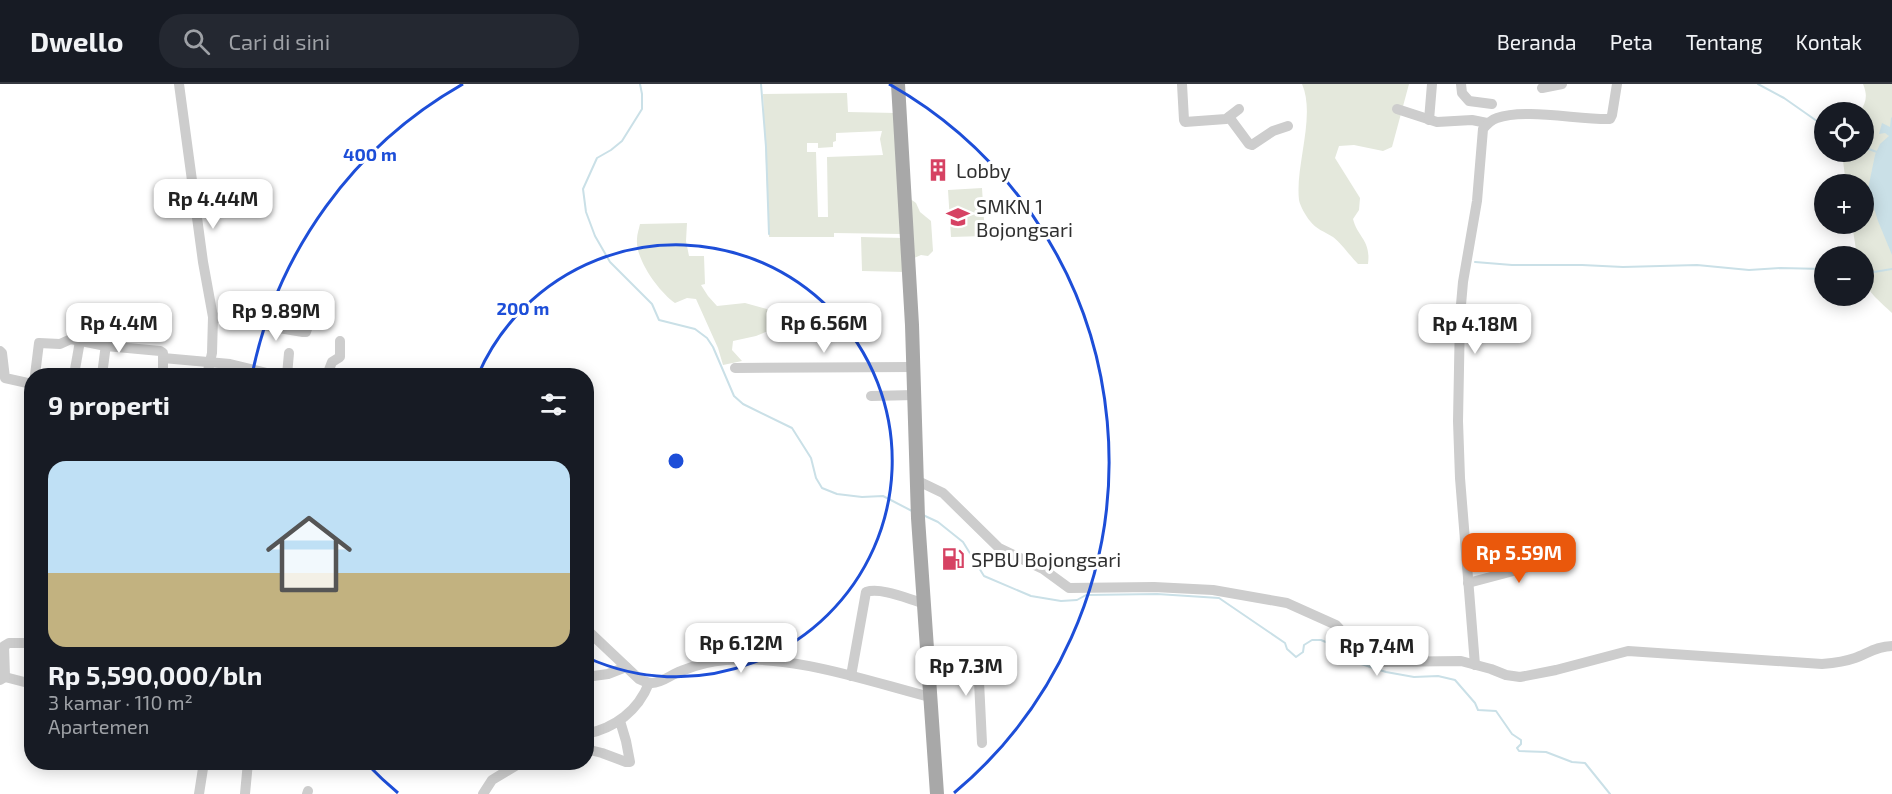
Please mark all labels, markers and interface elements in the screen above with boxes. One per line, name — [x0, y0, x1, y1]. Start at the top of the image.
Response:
search box — [159, 14, 579, 68]
text: Dwello — [30, 24, 123, 58]
icon: search — [180, 25, 213, 58]
text: Cari di sini — [228, 28, 330, 54]
text: Beranda — [1497, 29, 1577, 54]
text: Peta — [1610, 29, 1653, 54]
text: Tentang — [1686, 29, 1763, 54]
text: Kontak — [1796, 29, 1862, 54]
map controls — [1814, 102, 1874, 306]
button: locate — [1814, 102, 1874, 162]
text: 400 m — [343, 143, 397, 165]
building icon: Lobby — [925, 157, 951, 183]
place label: Lobby — [956, 158, 1011, 182]
button: + — [1814, 174, 1874, 234]
pin: Rp 4.44M — [151, 179, 275, 230]
text: Rp 4.44M — [168, 186, 258, 210]
place label: SMKN 1 Bojongsari — [976, 194, 1073, 241]
school or university icon: SMKN 1 Bojongsari — [945, 204, 971, 230]
button: − — [1814, 246, 1874, 306]
pin: Rp 9.89M — [214, 291, 338, 342]
text: 200 m — [497, 297, 549, 319]
text: Rp 9.89M — [232, 298, 320, 322]
pin: Rp 4.4M — [64, 303, 174, 354]
pin: Rp 6.56M — [762, 303, 886, 354]
pin: Rp 4.18M — [1413, 304, 1537, 355]
text: Rp 4.4M — [80, 310, 158, 334]
text: Rp 6.56M — [780, 310, 868, 334]
text: Rp 4.18M — [1432, 311, 1518, 335]
icon: filters — [537, 388, 570, 421]
text: 9 properti — [48, 389, 170, 420]
centre of rings — [666, 451, 686, 471]
icon: home — [255, 500, 363, 608]
pin: Rp 5.59M — [1457, 533, 1581, 584]
text: Rp 5.59M — [1476, 540, 1562, 564]
fuel station icon: SPBU Bojongsari — [940, 546, 966, 572]
place label: SPBU Bojongsari — [971, 547, 1121, 571]
pin: Rp 6.12M — [679, 623, 803, 674]
pin: Rp 7.4M — [1322, 626, 1432, 677]
text: Rp 6.12M — [699, 630, 783, 654]
text: Rp 7.4M — [1340, 633, 1414, 657]
pin: Rp 7.3M — [911, 646, 1021, 697]
text: Rp 7.3M — [929, 653, 1003, 677]
text: Rp 5,590,000/bln — [48, 659, 262, 690]
text: 3 kamar · 110 m² — [48, 690, 193, 714]
text: Apartemen — [48, 714, 149, 738]

